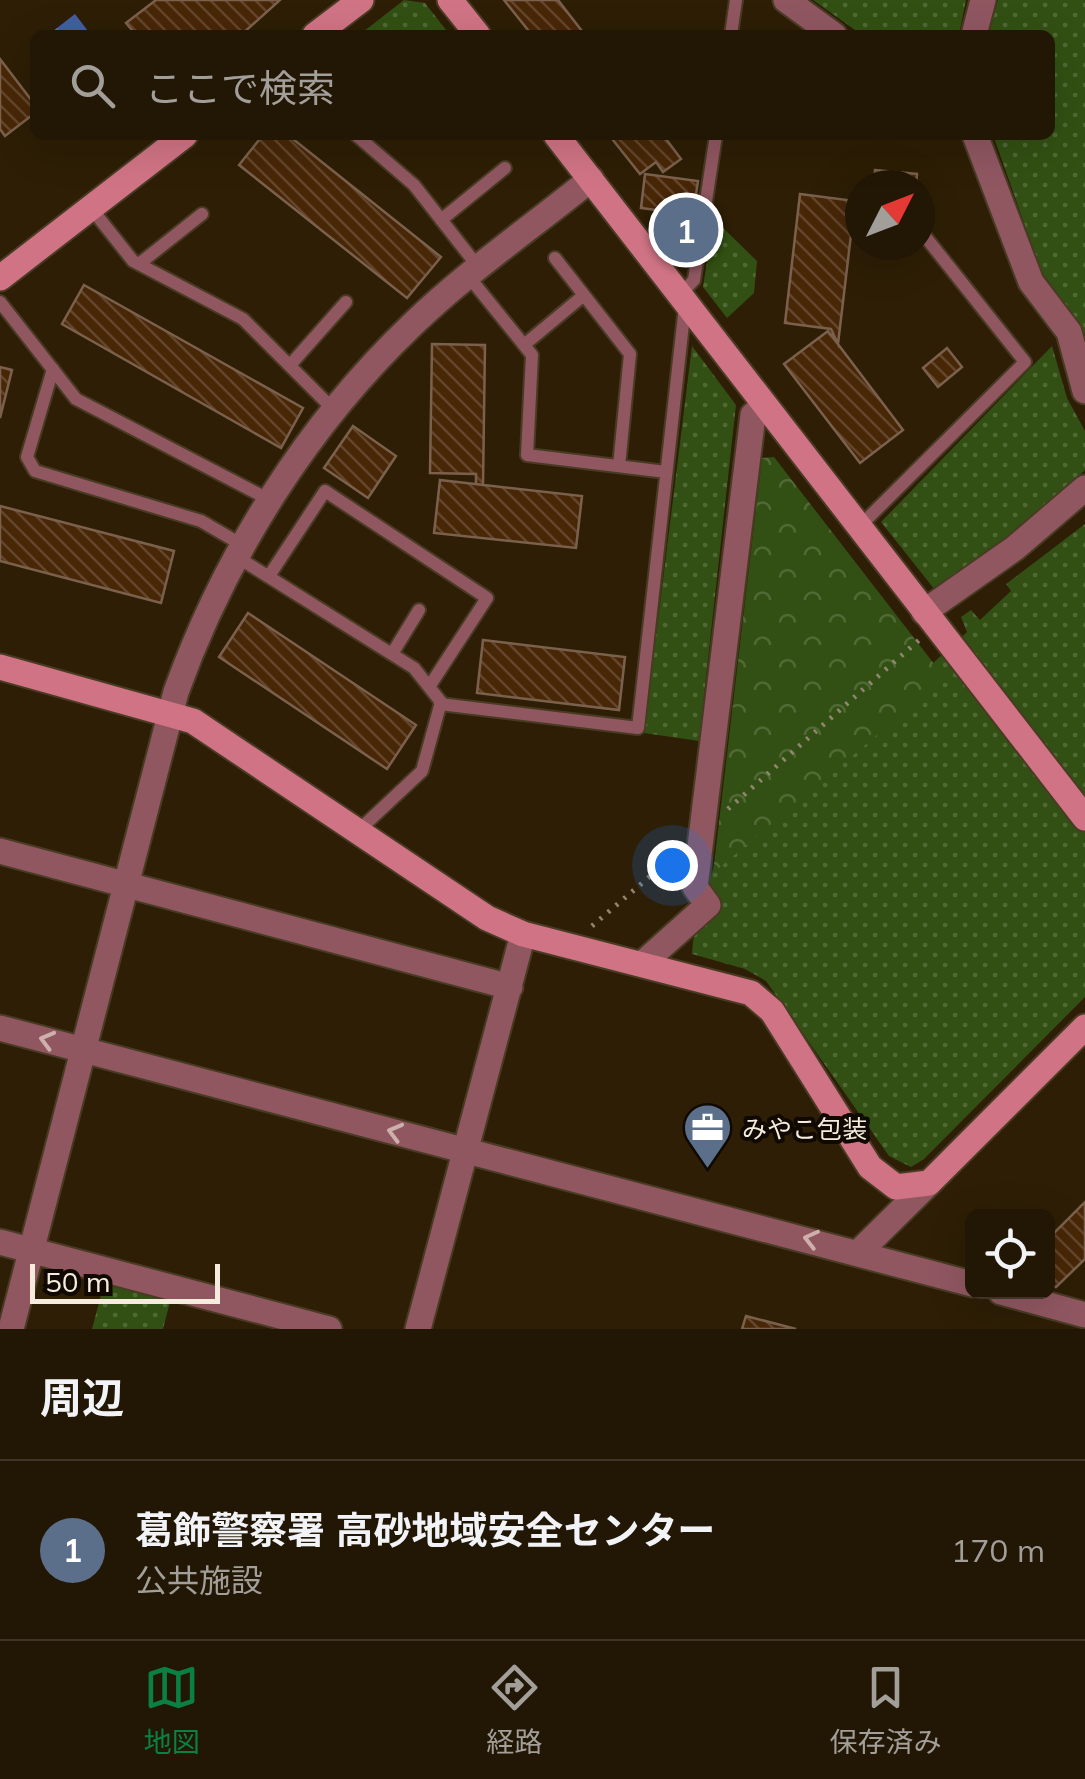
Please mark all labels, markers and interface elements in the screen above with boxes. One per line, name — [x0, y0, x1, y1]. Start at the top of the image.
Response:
search box — [30, 30, 1055, 140]
icon: search — [65, 58, 120, 113]
text: ここで検索 — [145, 64, 335, 112]
north arrow — [845, 170, 935, 260]
pin: 1 — [654, 192, 718, 268]
your location — [647, 840, 698, 891]
one-way arrow — [38, 1031, 55, 1052]
office icon: みやこ包装 — [681, 1102, 733, 1170]
place label: みやこ包装 — [742, 1113, 867, 1144]
one-way arrow — [387, 1122, 404, 1143]
map controls — [965, 1209, 1055, 1299]
button: locate — [965, 1209, 1055, 1299]
one-way arrow — [803, 1230, 820, 1251]
scale bar — [30, 1259, 220, 1304]
text: 50 m — [45, 1264, 111, 1299]
text: 周辺 — [40, 1371, 124, 1424]
text: 葛飾警察署 高砂地域安全センター — [135, 1506, 715, 1554]
text: 1 — [63, 1530, 82, 1570]
text: 170 m — [951, 1530, 1045, 1570]
text: 公共施設 — [135, 1560, 263, 1600]
tab: 地図 — [143, 1660, 200, 1760]
tab: 経路 — [486, 1660, 543, 1760]
tab: 保存済み — [829, 1660, 942, 1760]

